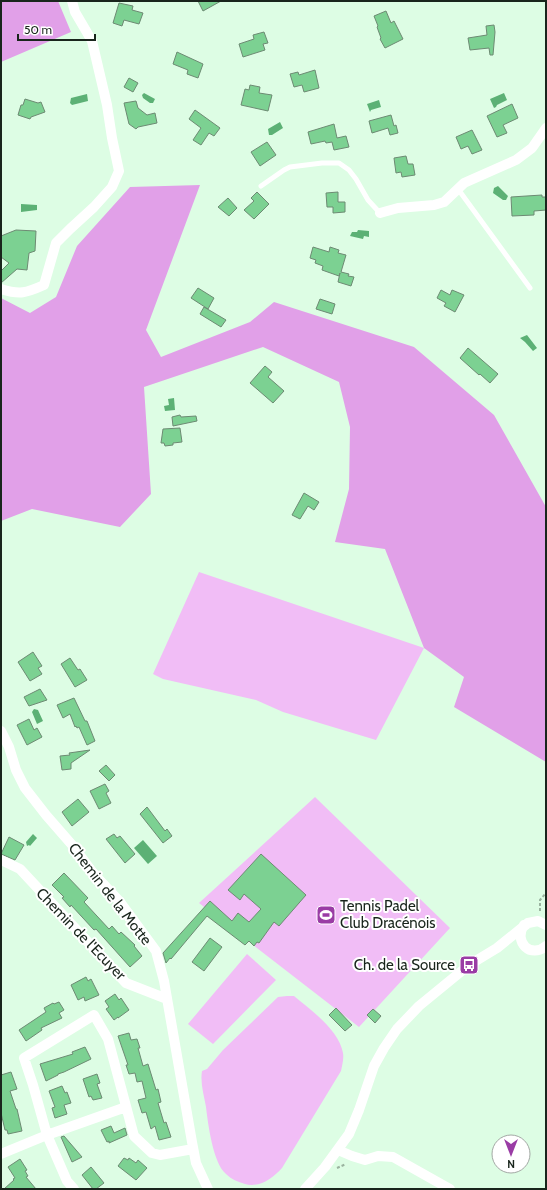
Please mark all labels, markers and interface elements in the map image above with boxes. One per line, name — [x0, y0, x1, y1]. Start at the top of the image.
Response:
scale bar — [18, 16, 95, 42]
text: 50 m — [24, 22, 52, 37]
street label: Chemin de la Motte — [65, 839, 156, 949]
street label: Chemin de l'Ecuyer — [32, 884, 130, 984]
place label: Tennis Padel Club Dracénois — [340, 897, 435, 932]
sports icon: Tennis Padel Club Dracénois — [315, 904, 337, 926]
bus stop icon: Ch. de la Source — [458, 954, 480, 976]
place label: Ch. de la Source — [354, 956, 455, 974]
north arrow — [491, 1134, 531, 1174]
text: N — [507, 1157, 515, 1171]

